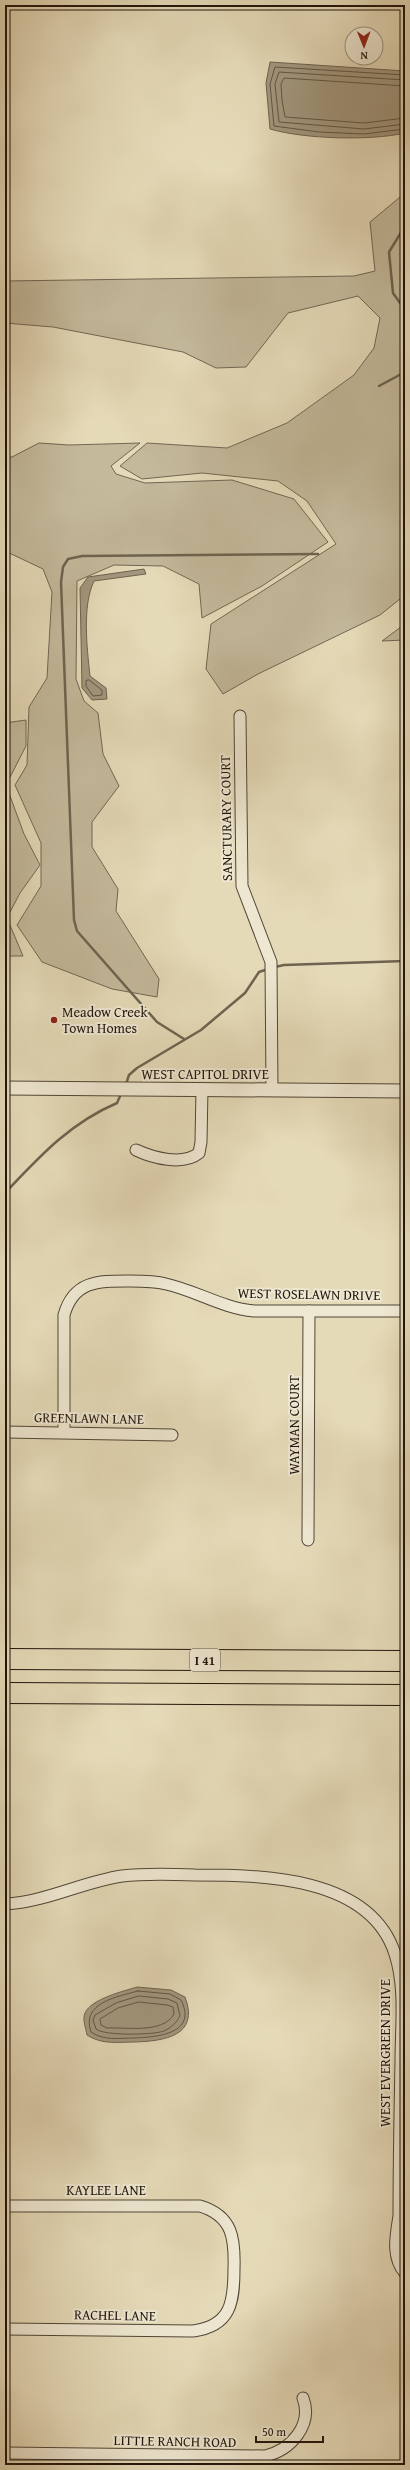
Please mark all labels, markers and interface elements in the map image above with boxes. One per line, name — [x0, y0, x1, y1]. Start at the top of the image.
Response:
north arrow — [344, 26, 384, 66]
text: N — [360, 48, 368, 64]
street label: SANCTURARY COURT — [215, 755, 237, 881]
place label: Meadow Creek Town Homes — [62, 1002, 148, 1038]
marker: Meadow Creek Town Homes — [49, 1015, 59, 1025]
street label: WEST CAPITOL DRIVE — [141, 1064, 269, 1084]
street label: WEST ROSELAWN DRIVE — [237, 1283, 381, 1305]
street label: WAYMAN COURT — [284, 1375, 304, 1475]
street label: GREENLAWN LANE — [34, 1407, 144, 1429]
road number: I 41 — [190, 1649, 220, 1671]
street label: WEST EVERGREEN DRIVE — [375, 1979, 395, 2127]
street label: KAYLEE LANE — [66, 2180, 146, 2200]
street label: RACHEL LANE — [74, 2304, 156, 2326]
scale bar — [256, 2418, 323, 2444]
text: 50 m — [262, 2423, 286, 2440]
street label: LITTLE RANCH ROAD — [114, 2430, 236, 2452]

